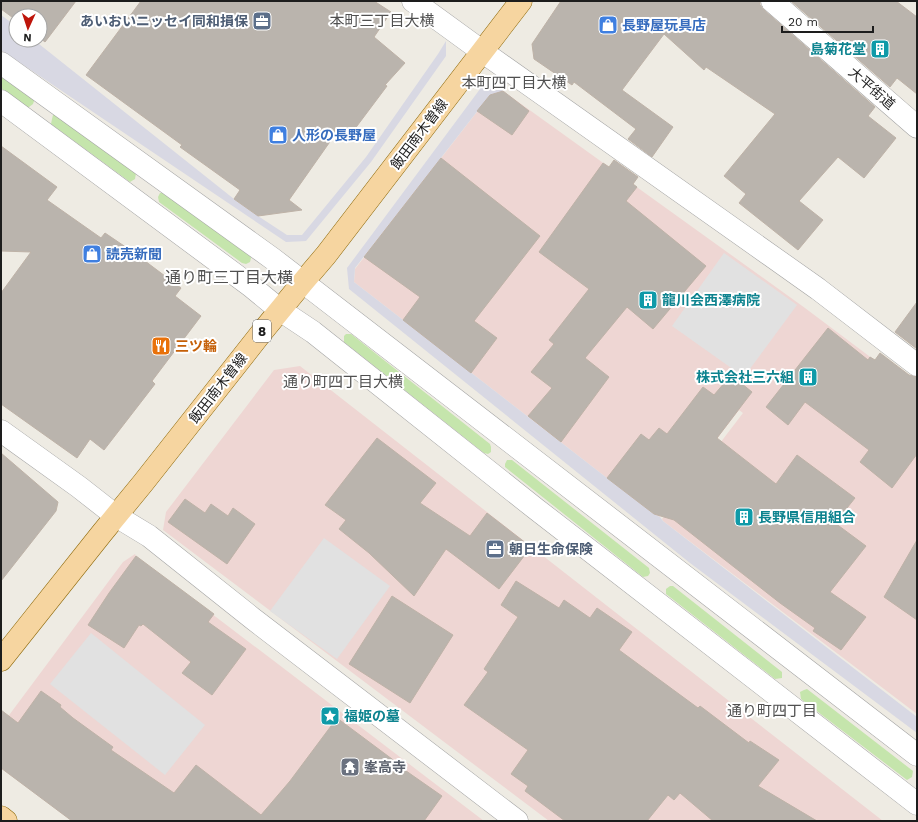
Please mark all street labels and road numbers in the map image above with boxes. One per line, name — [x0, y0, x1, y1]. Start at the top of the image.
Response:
street label: 大平街道 — [846, 64, 898, 112]
street label: 飯田南木曽線 — [387, 96, 451, 172]
road number: 8 — [253, 320, 271, 342]
street label: 飯田南木曽線 — [186, 350, 250, 426]

